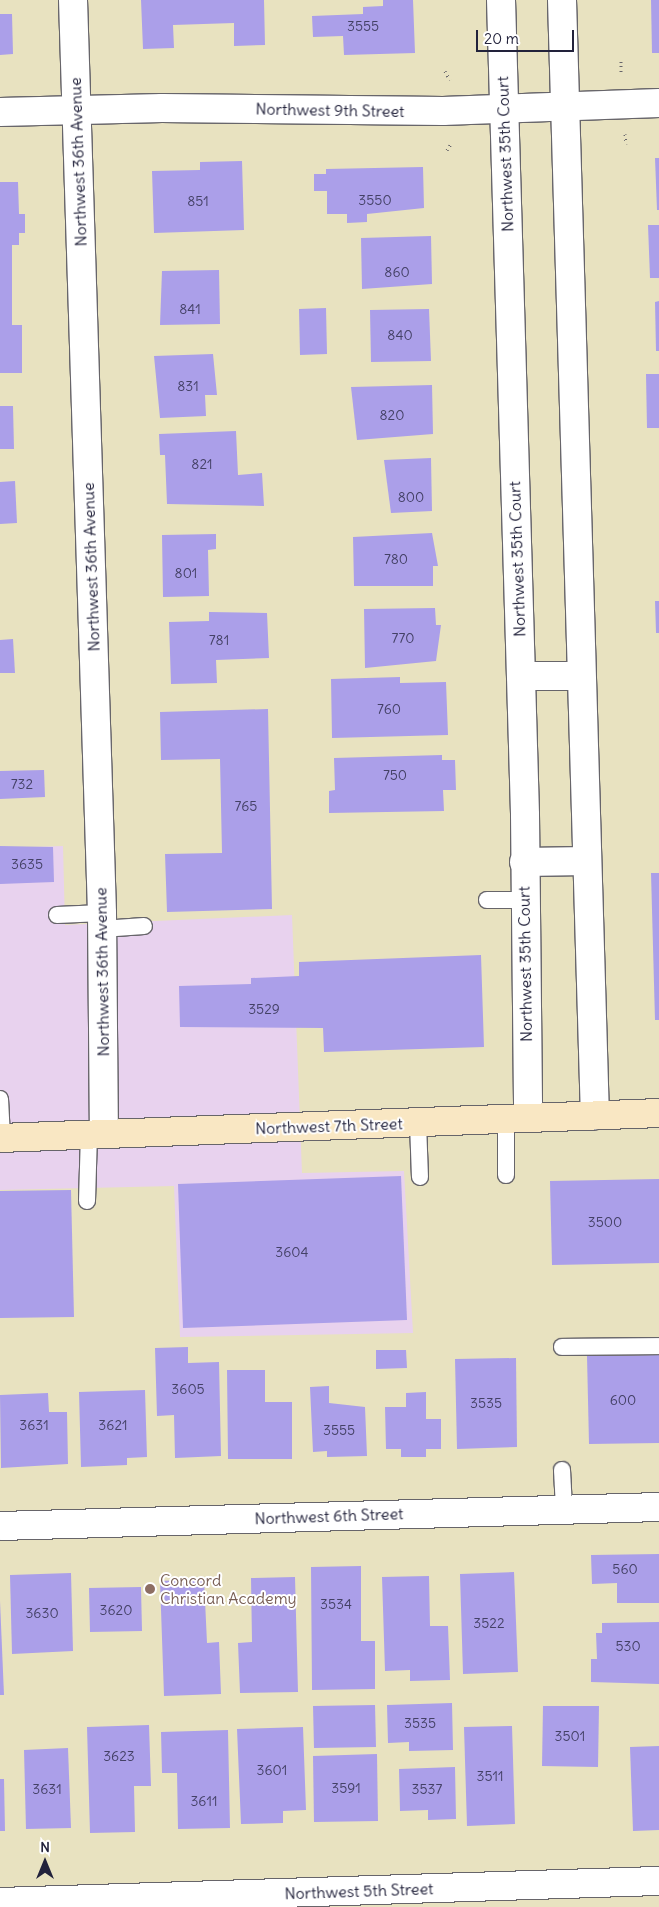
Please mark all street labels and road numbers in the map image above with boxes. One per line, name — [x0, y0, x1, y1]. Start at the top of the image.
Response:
street label: Northwest 35th Court — [493, 76, 517, 232]
street label: Northwest 36th Avenue — [65, 77, 91, 247]
street label: Northwest 9th Street — [255, 99, 405, 121]
street label: Northwest 35th Court — [505, 481, 529, 637]
street label: Northwest 36th Avenue — [78, 482, 104, 652]
street label: Northwest 35th Court — [514, 886, 536, 1042]
street label: Northwest 36th Avenue — [91, 887, 113, 1057]
street label: Northwest 7th Street — [255, 1114, 403, 1138]
street label: Northwest 6th Street — [254, 1504, 404, 1528]
street label: Northwest 5th Street — [284, 1879, 434, 1903]

